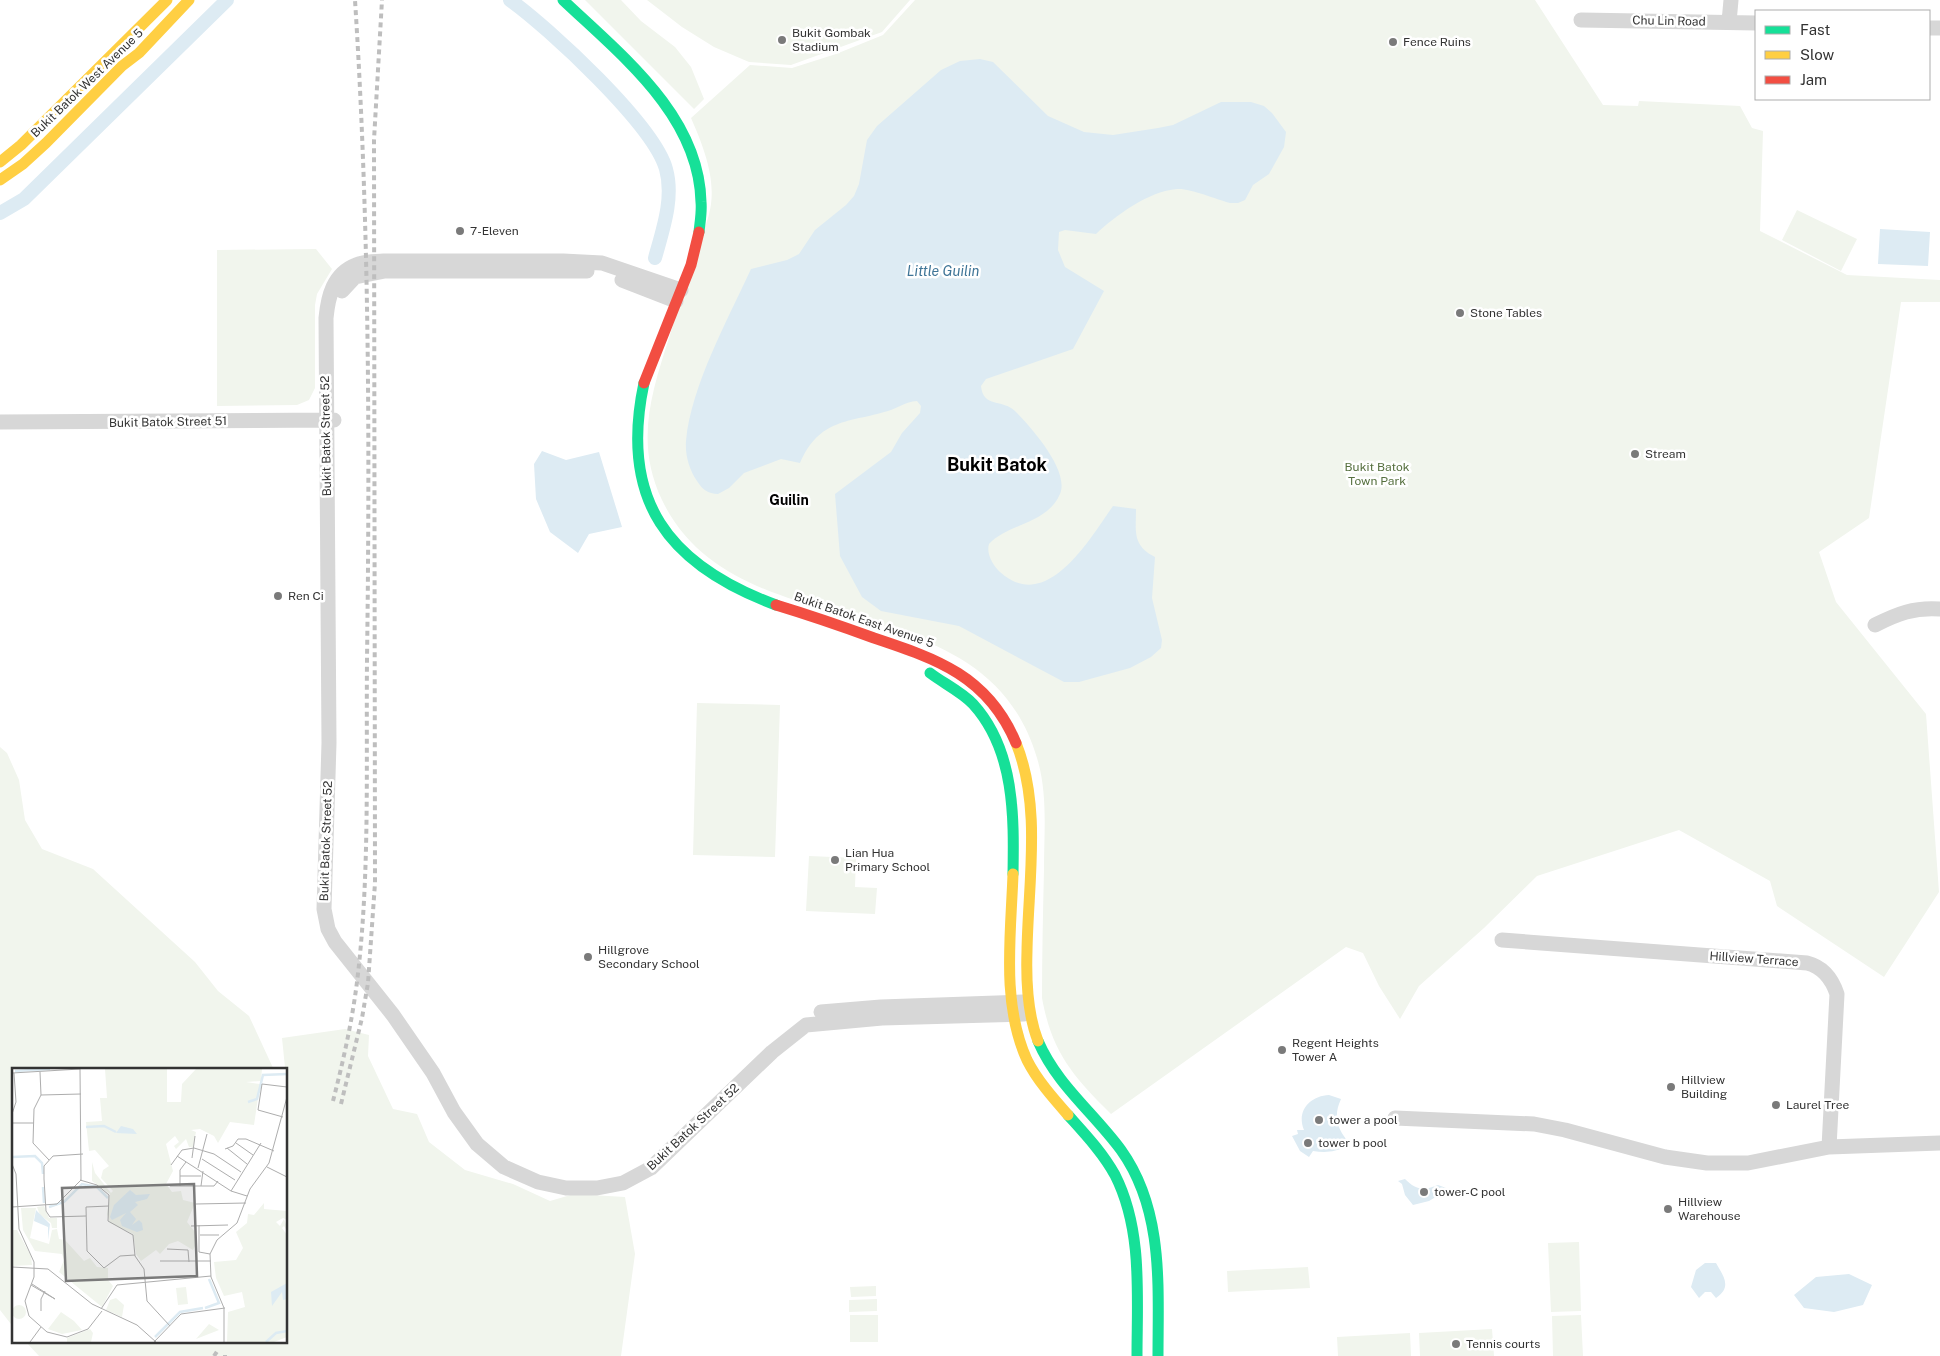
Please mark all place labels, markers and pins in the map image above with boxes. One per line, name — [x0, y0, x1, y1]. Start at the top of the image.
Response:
place label: Bukit Gombak Stadium — [792, 26, 871, 54]
marker: Bukit Gombak Stadium — [776, 34, 788, 46]
place label: Fence Ruins — [1403, 35, 1471, 49]
marker: Fence Ruins — [1387, 36, 1399, 48]
place label: 7-Eleven — [470, 224, 519, 238]
marker: 7-Eleven — [454, 225, 466, 237]
place label: Stone Tables — [1470, 306, 1542, 320]
marker: Stone Tables — [1454, 307, 1466, 319]
place label: Stream — [1645, 447, 1686, 461]
marker: Stream — [1629, 448, 1641, 460]
place label: Ren Ci — [288, 589, 324, 603]
marker: Ren Ci — [272, 590, 284, 602]
place label: Lian Hua Primary School — [845, 846, 930, 874]
marker: Lian Hua Primary School — [829, 854, 841, 866]
place label: Hillgrove Secondary School — [598, 943, 700, 971]
marker: Hillgrove Secondary School — [582, 951, 594, 963]
place label: Regent Heights Tower A — [1292, 1036, 1379, 1064]
marker: Regent Heights Tower A — [1276, 1044, 1288, 1056]
place label: Hillview Building — [1681, 1073, 1727, 1101]
marker: Hillview Building — [1665, 1081, 1677, 1093]
place label: Laurel Tree — [1786, 1098, 1849, 1112]
marker: Laurel Tree — [1770, 1099, 1782, 1111]
place label: tower a pool — [1329, 1113, 1398, 1127]
marker: tower a pool — [1313, 1114, 1325, 1126]
place label: tower b pool — [1318, 1136, 1388, 1150]
marker: tower b pool — [1302, 1137, 1314, 1149]
place label: tower-C pool — [1434, 1185, 1506, 1199]
marker: tower-C pool — [1418, 1186, 1430, 1198]
place label: Hillview Warehouse — [1678, 1195, 1741, 1223]
marker: Hillview Warehouse — [1662, 1203, 1674, 1215]
place label: Tennis courts — [1466, 1337, 1540, 1351]
marker: Tennis courts — [1450, 1338, 1462, 1350]

